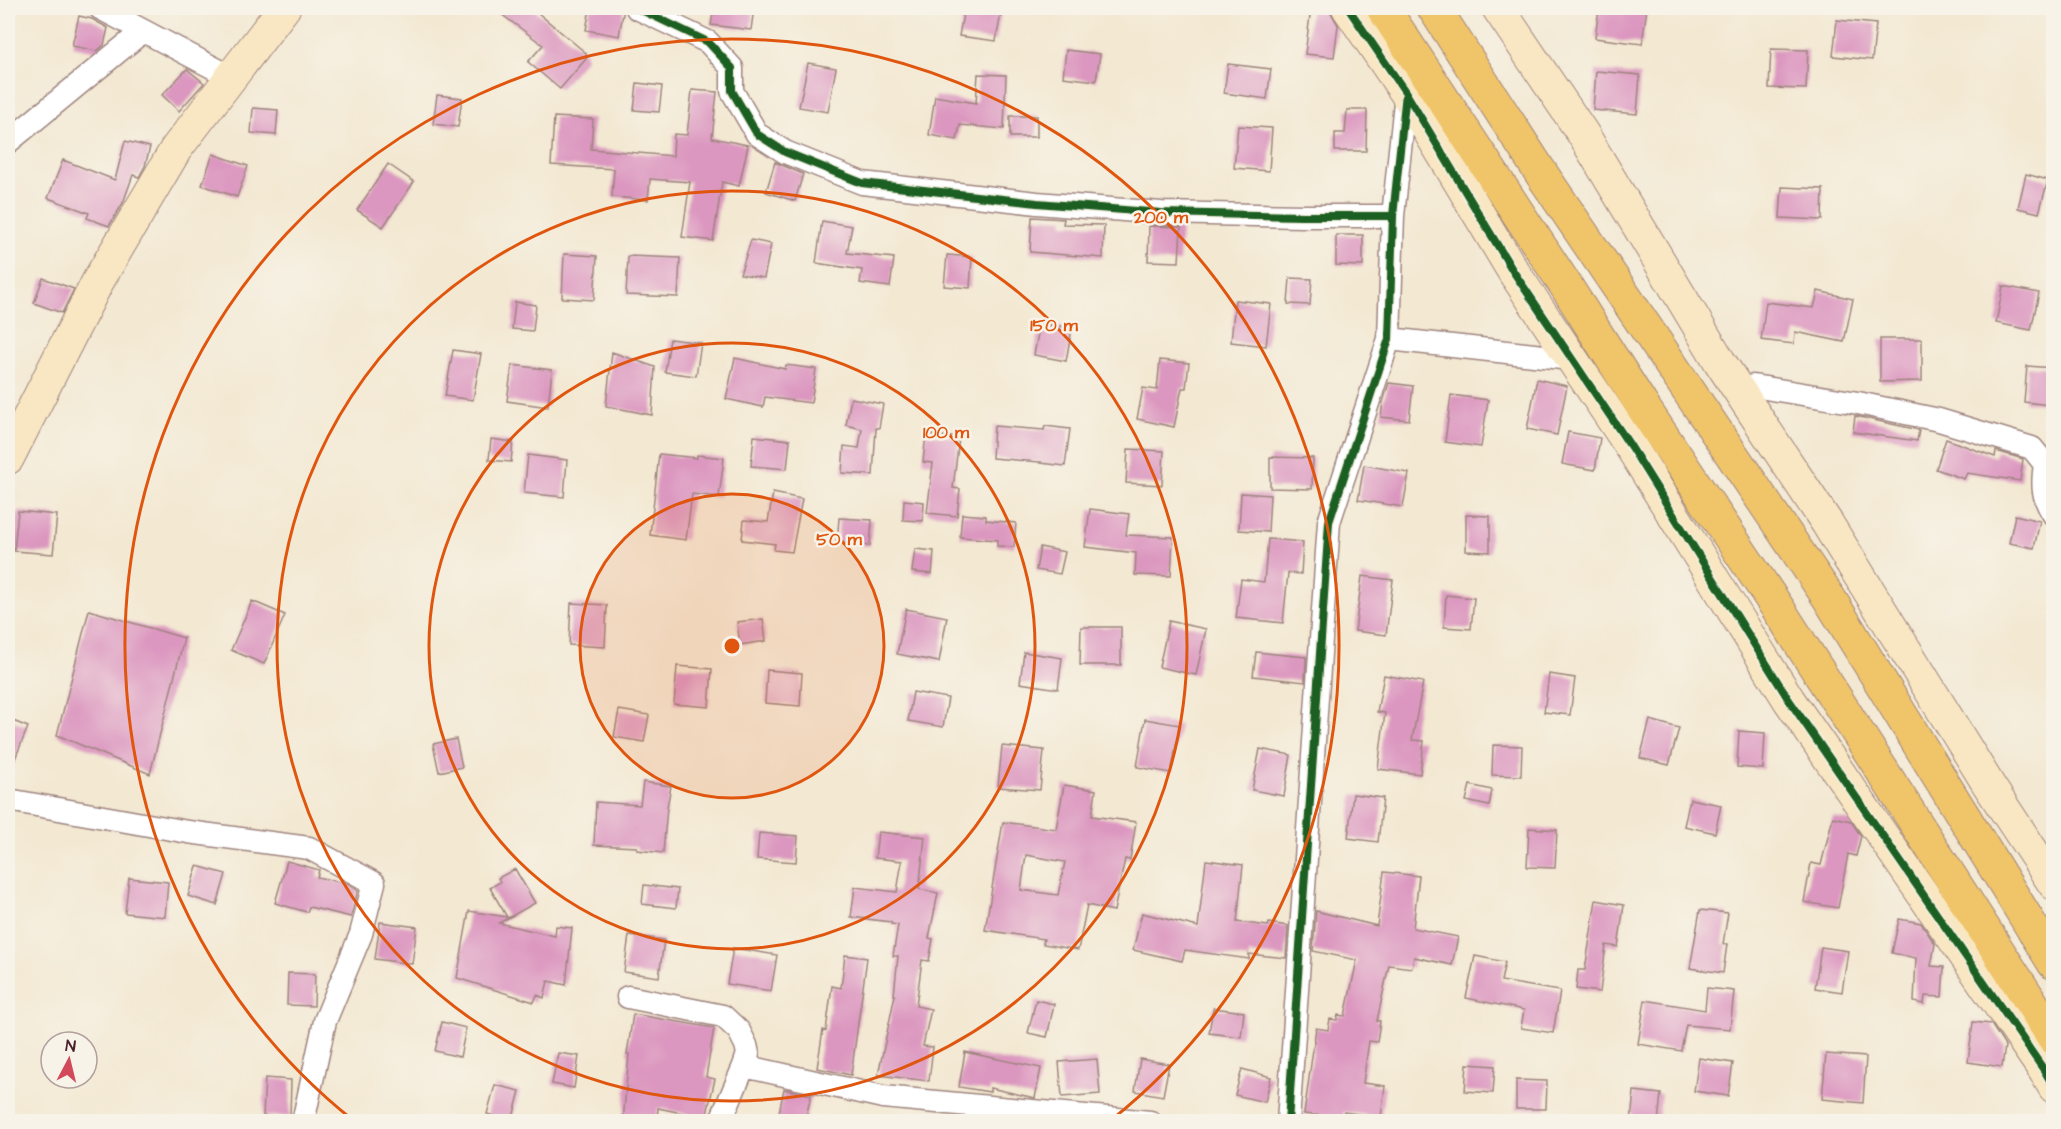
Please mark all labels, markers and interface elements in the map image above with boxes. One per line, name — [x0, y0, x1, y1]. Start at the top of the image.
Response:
text: 200 m — [1133, 205, 1189, 230]
text: 150 m — [1030, 313, 1079, 338]
text: 100 m — [923, 420, 970, 445]
text: 50 m — [816, 527, 863, 552]
centre of rings — [722, 636, 742, 656]
north arrow — [39, 1030, 99, 1090]
text: N — [64, 1035, 77, 1058]

